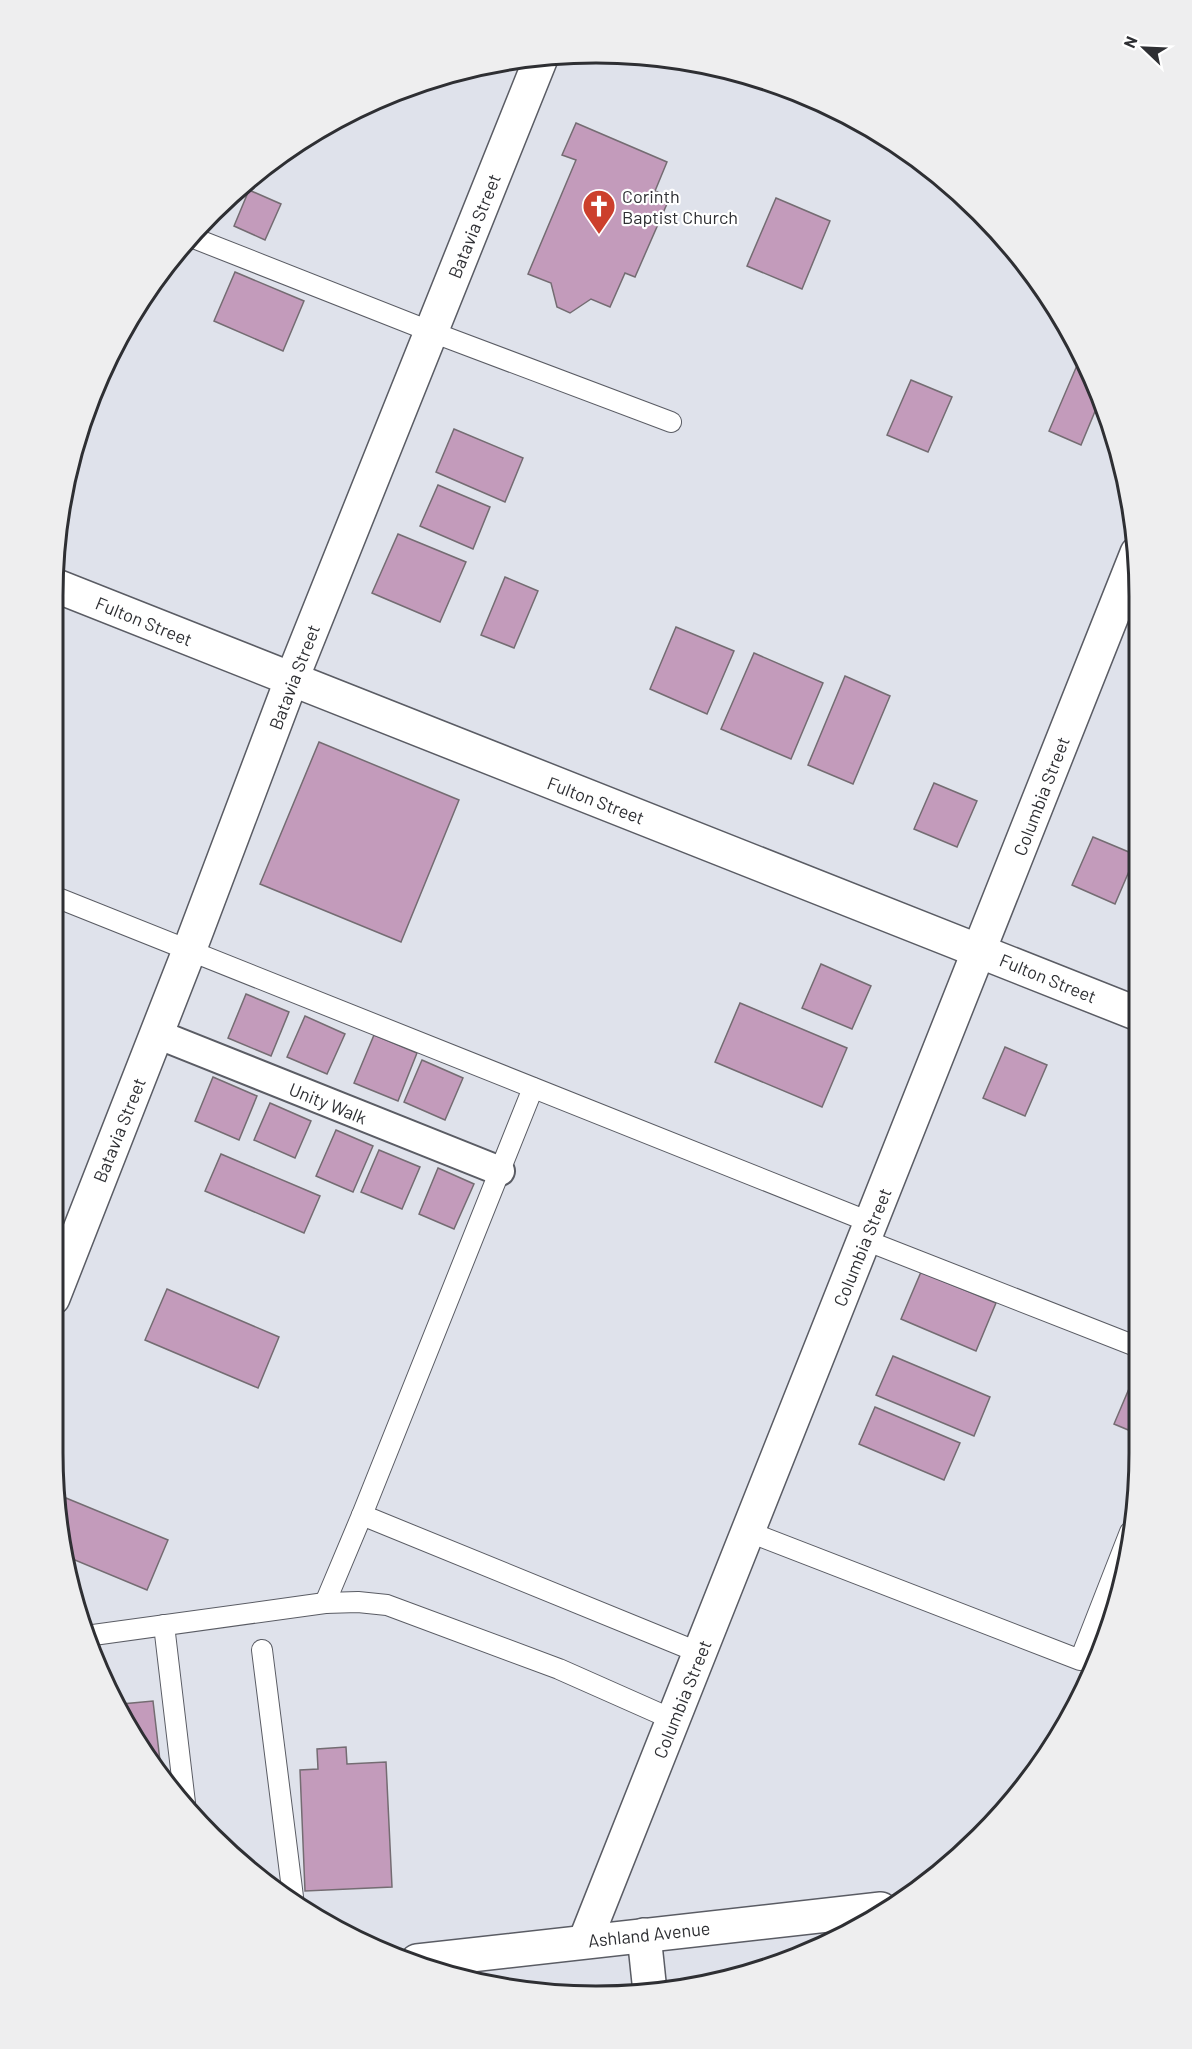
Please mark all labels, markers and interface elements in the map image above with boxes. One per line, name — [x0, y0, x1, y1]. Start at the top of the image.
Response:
north arrow — [1114, 18, 1174, 78]
text: N — [1119, 33, 1141, 51]
street label: Batavia Street — [443, 170, 505, 282]
place label: Corinth Baptist Church — [622, 185, 738, 228]
church icon: Corinth Baptist Church — [581, 188, 617, 235]
street label: Fulton Street — [92, 592, 196, 650]
street label: Batavia Street — [264, 621, 324, 733]
street label: Columbia Street — [1008, 733, 1074, 859]
street label: Fulton Street — [544, 771, 648, 829]
street label: Fulton Street — [996, 949, 1100, 1007]
street label: Batavia Street — [88, 1074, 150, 1186]
street label: Unity Walk — [286, 1077, 370, 1129]
street label: Columbia Street — [828, 1185, 896, 1309]
street label: Columbia Street — [648, 1637, 716, 1761]
street label: Ashland Avenue — [587, 1917, 711, 1951]

